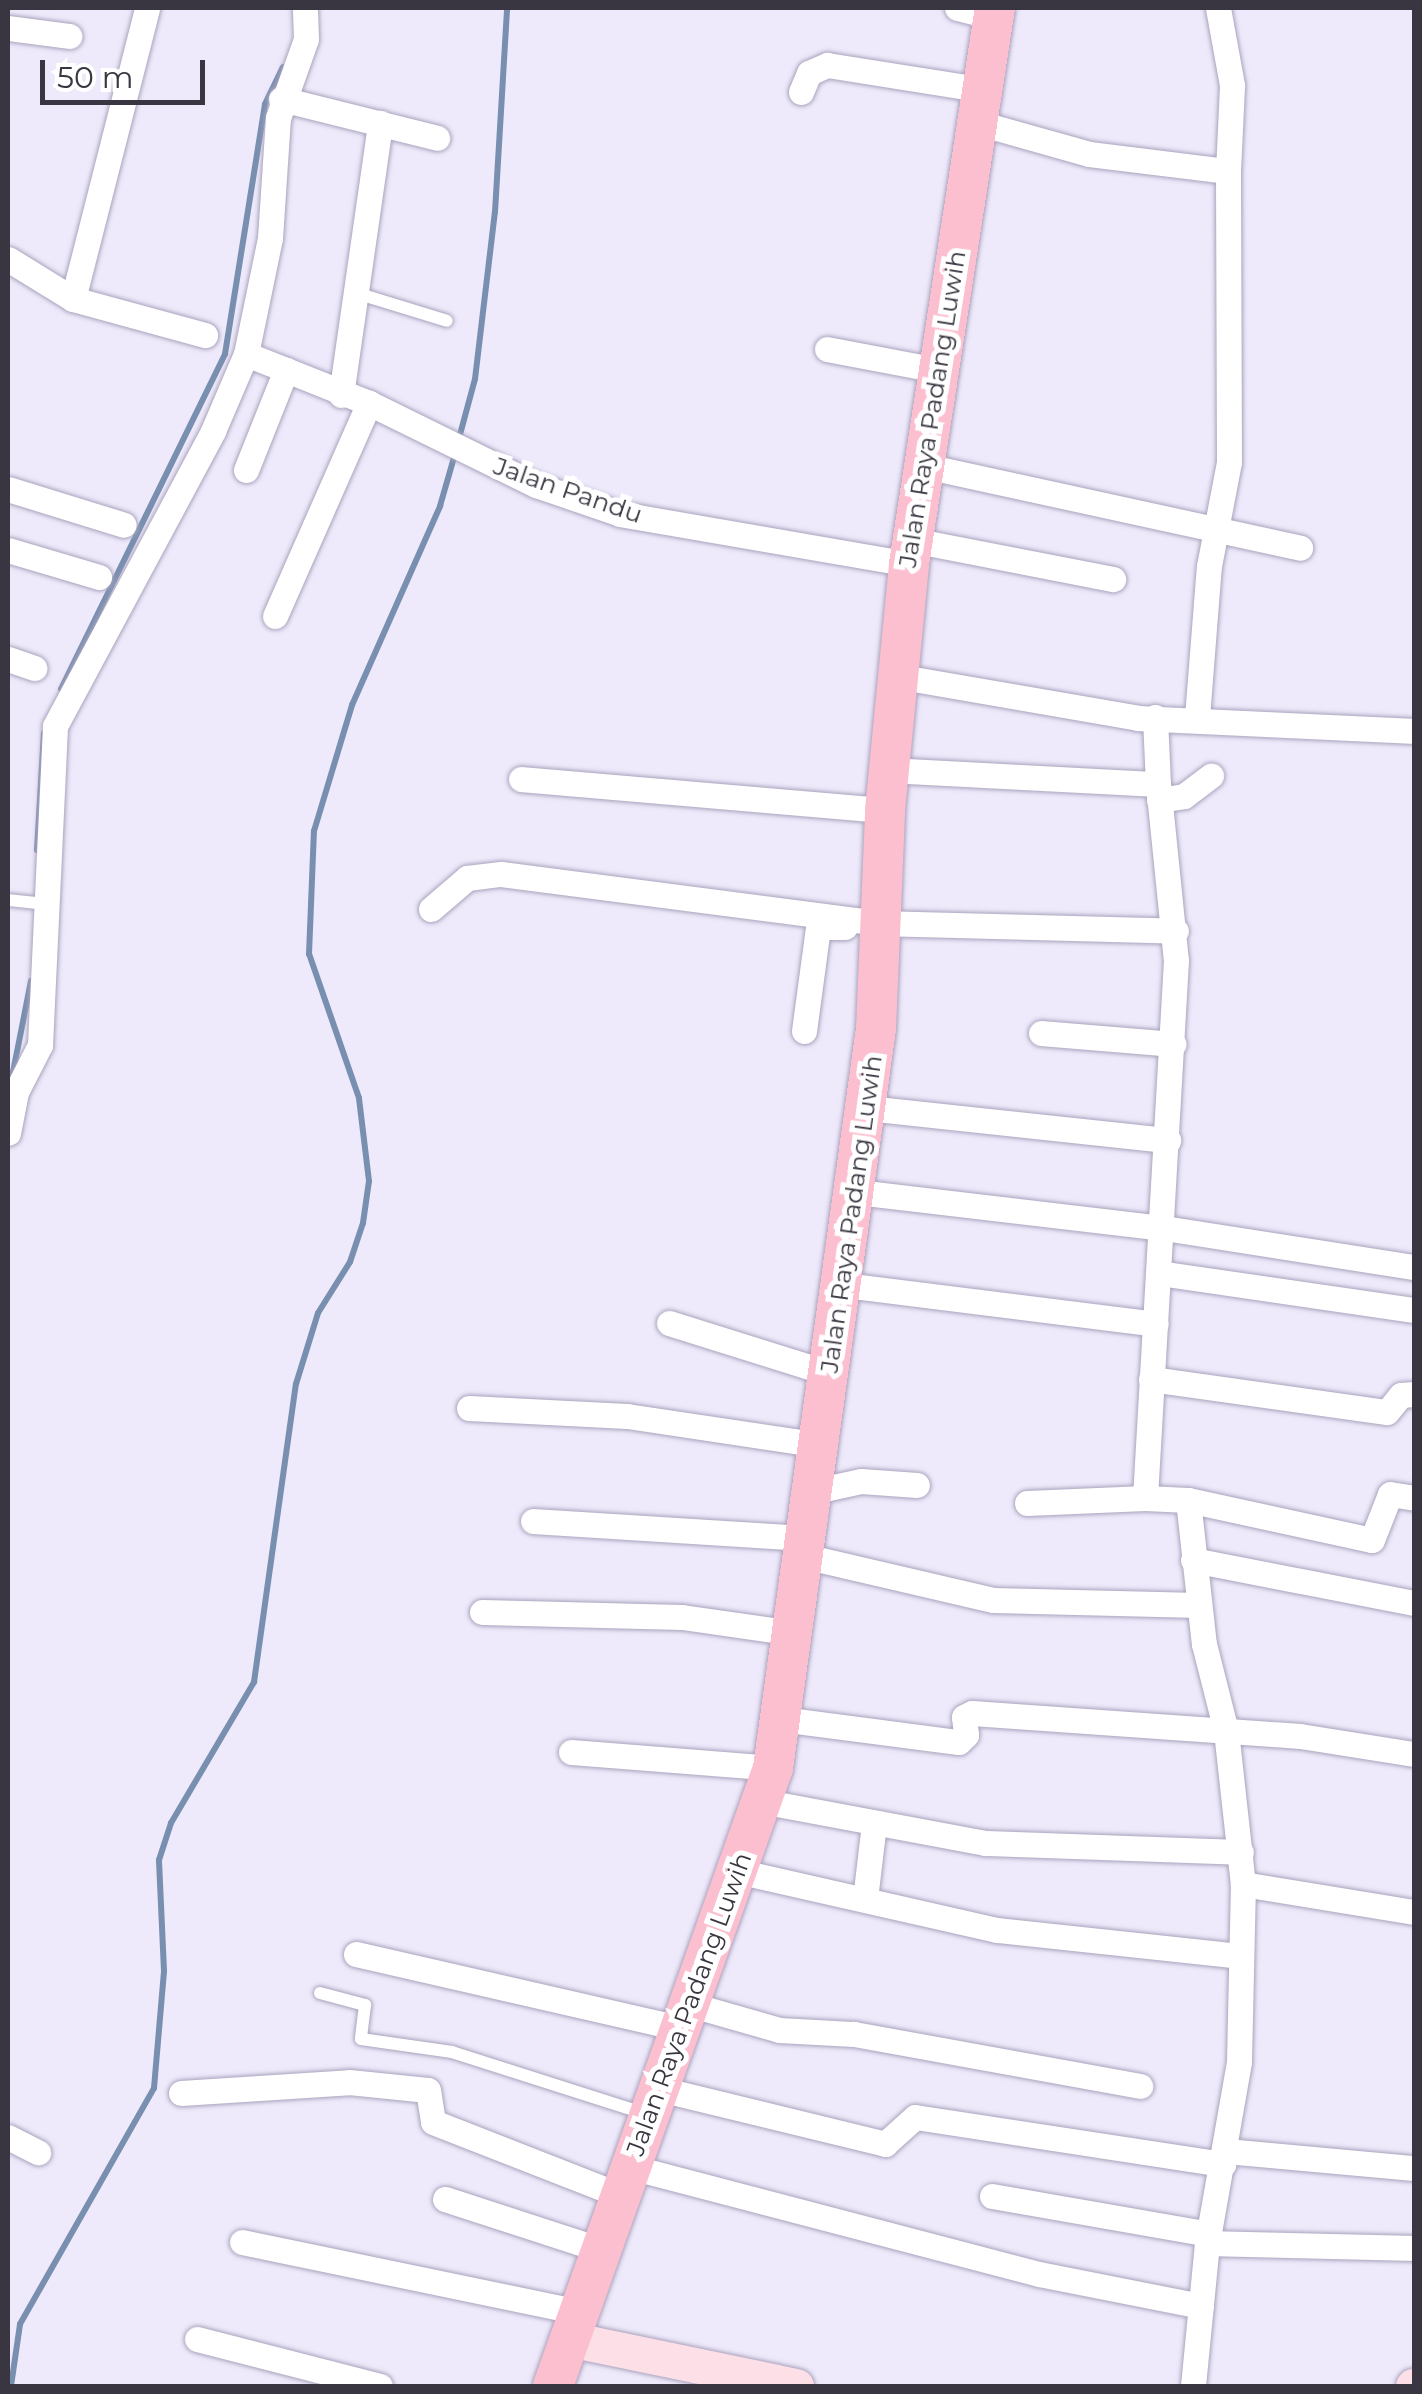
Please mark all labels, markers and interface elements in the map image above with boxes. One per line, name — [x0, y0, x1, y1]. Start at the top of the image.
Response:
scale bar — [45, 40, 210, 102]
text: 50 m — [57, 59, 134, 96]
street label: Jalan Raya Padang Luwih — [892, 248, 972, 570]
street label: Jalan Pandu — [490, 451, 646, 529]
street label: Jalan Raya Padang Luwih — [814, 1053, 888, 1375]
street label: Jalan Raya Padang Luwih — [620, 1848, 758, 2160]

